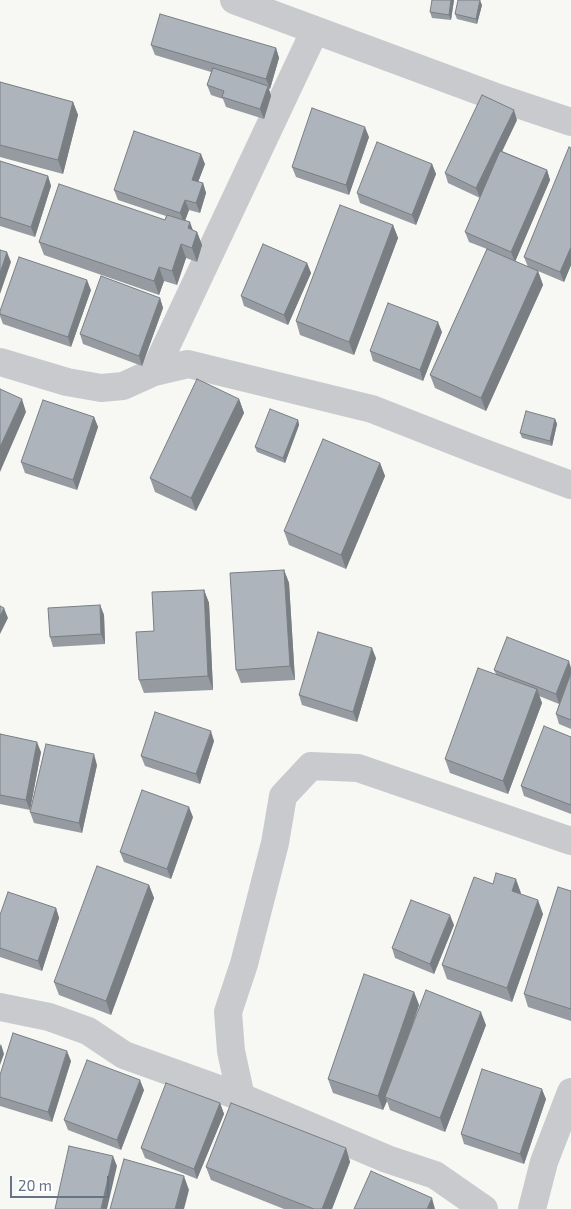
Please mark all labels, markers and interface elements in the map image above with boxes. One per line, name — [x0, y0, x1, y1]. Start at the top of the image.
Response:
scale bar — [12, 1166, 111, 1198]
text: 20 m — [18, 1176, 52, 1194]

